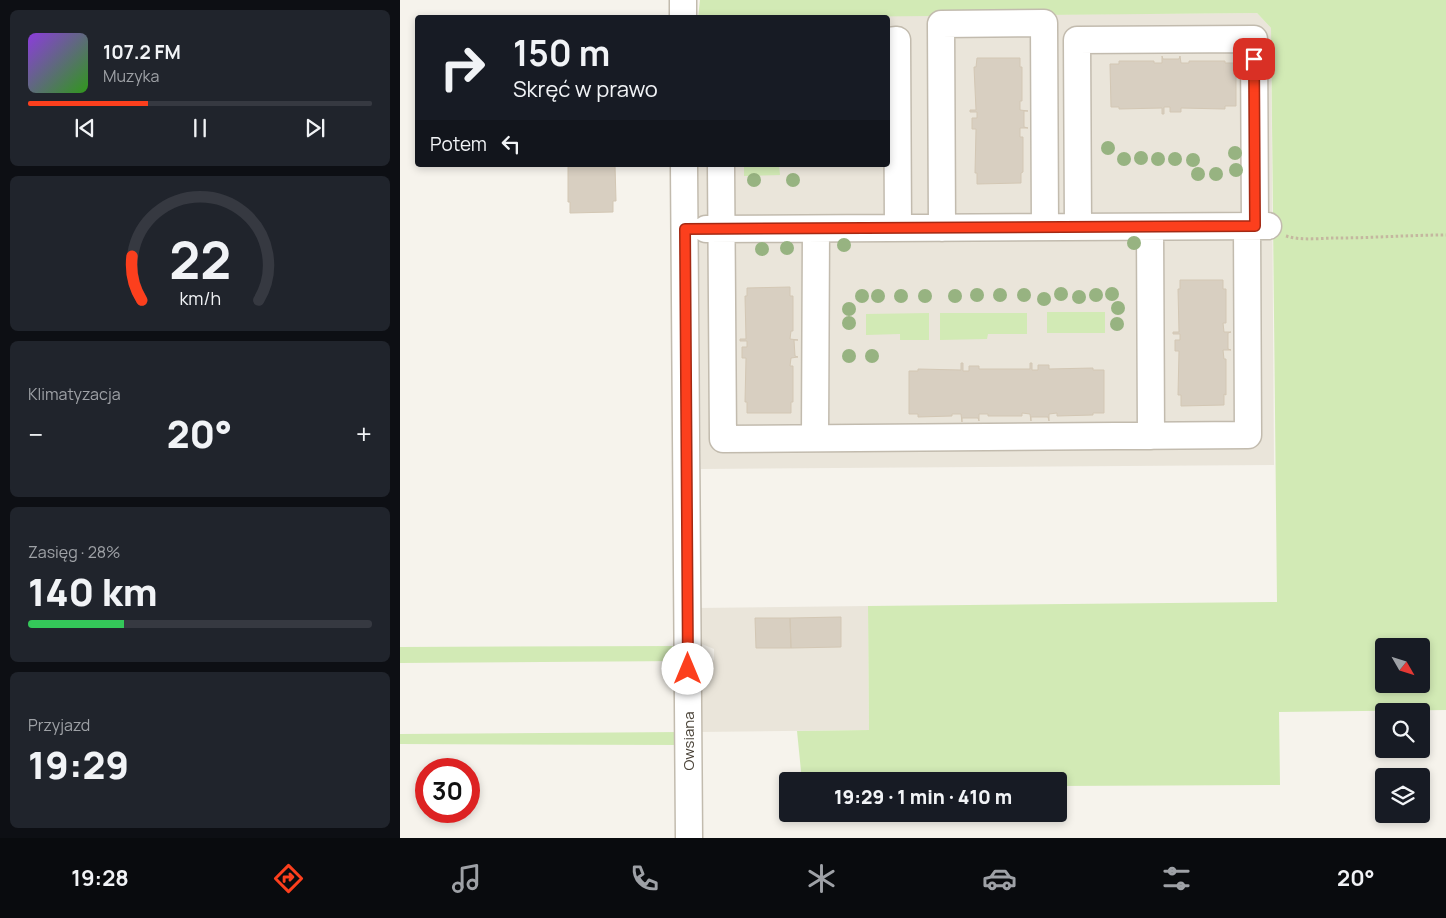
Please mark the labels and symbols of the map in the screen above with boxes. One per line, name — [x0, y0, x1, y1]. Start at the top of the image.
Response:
pin — [1233, 38, 1275, 80]
north arrow — [1375, 638, 1430, 692]
position arrow — [661, 642, 713, 694]
street label: Owsiana — [678, 711, 699, 771]
speed limit sign: 30 — [415, 758, 480, 823]

